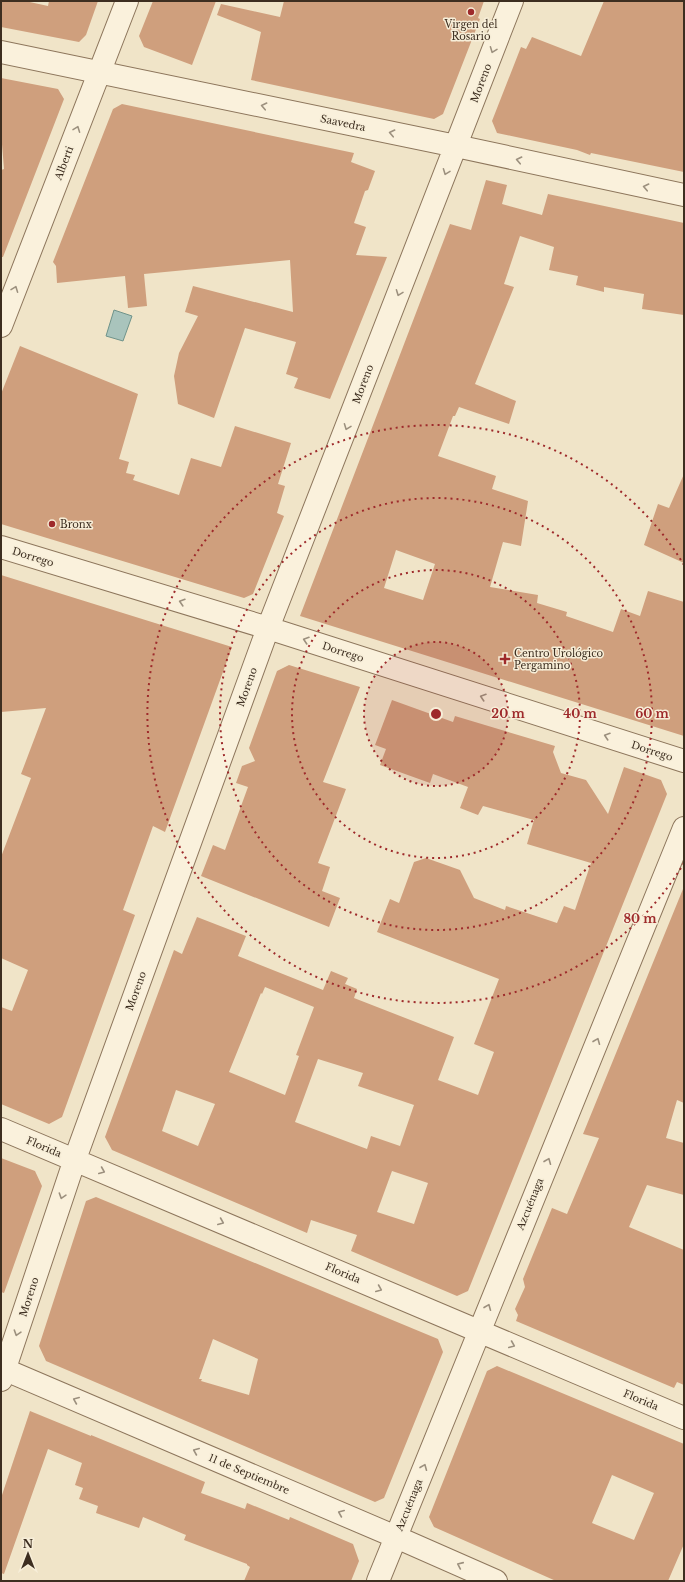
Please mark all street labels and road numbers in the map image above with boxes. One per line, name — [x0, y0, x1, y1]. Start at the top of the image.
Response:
street label: Moreno — [468, 61, 495, 104]
street label: Saavedra — [319, 112, 367, 134]
street label: Alberti — [51, 144, 77, 183]
street label: Moreno — [350, 362, 377, 405]
street label: Dorrego — [11, 544, 56, 570]
street label: Dorrego — [321, 639, 366, 665]
street label: Moreno — [234, 665, 260, 708]
street label: Dorrego — [630, 738, 675, 764]
street label: Moreno — [123, 969, 149, 1012]
street label: Florida — [24, 1134, 64, 1160]
street label: Azcuénaga — [513, 1176, 547, 1233]
street label: Florida — [323, 1260, 363, 1286]
street label: Moreno — [16, 1275, 42, 1319]
street label: Florida — [621, 1387, 661, 1413]
street label: 11 de Septiembre — [207, 1451, 292, 1497]
street label: Azcuénaga — [392, 1477, 426, 1534]

